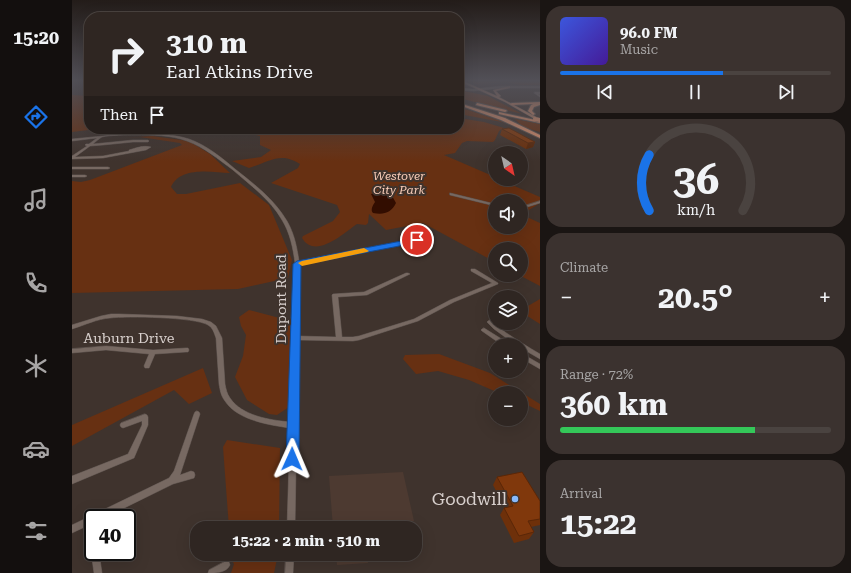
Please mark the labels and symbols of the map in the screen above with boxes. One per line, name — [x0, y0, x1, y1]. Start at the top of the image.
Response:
north arrow — [488, 146, 528, 186]
park label: Westover City Park — [373, 169, 425, 197]
pin — [400, 223, 434, 257]
street label: Dupont Road — [273, 254, 289, 344]
street label: Auburn Drive — [83, 330, 175, 346]
position arrow — [271, 438, 313, 480]
place label: Goodwill — [432, 489, 507, 509]
marker: Goodwill — [510, 494, 520, 504]
speed limit sign: 40 — [84, 509, 136, 561]

